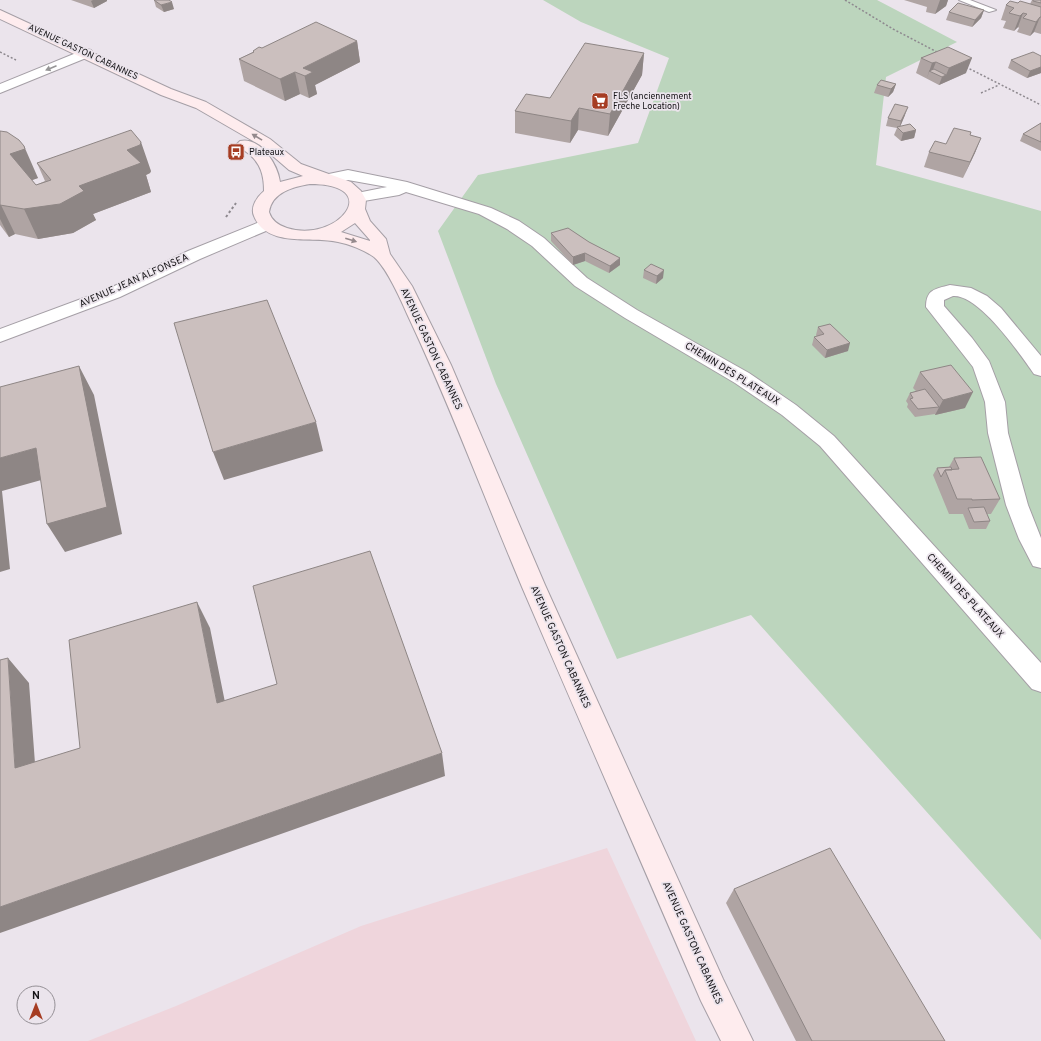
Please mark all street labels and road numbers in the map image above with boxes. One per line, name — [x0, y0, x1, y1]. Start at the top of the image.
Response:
street label: AVENUE GASTON CABANNES — [26, 22, 140, 82]
street label: AVENUE JEAN ALFONSEA — [77, 251, 191, 311]
street label: AVENUE GASTON CABANNES — [397, 286, 465, 412]
street label: CHEMIN DES PLATEAUX — [682, 340, 782, 408]
street label: CHEMIN DES PLATEAUX — [924, 551, 1006, 641]
street label: AVENUE GASTON CABANNES — [527, 583, 593, 711]
street label: AVENUE GASTON CABANNES — [659, 879, 725, 1007]

